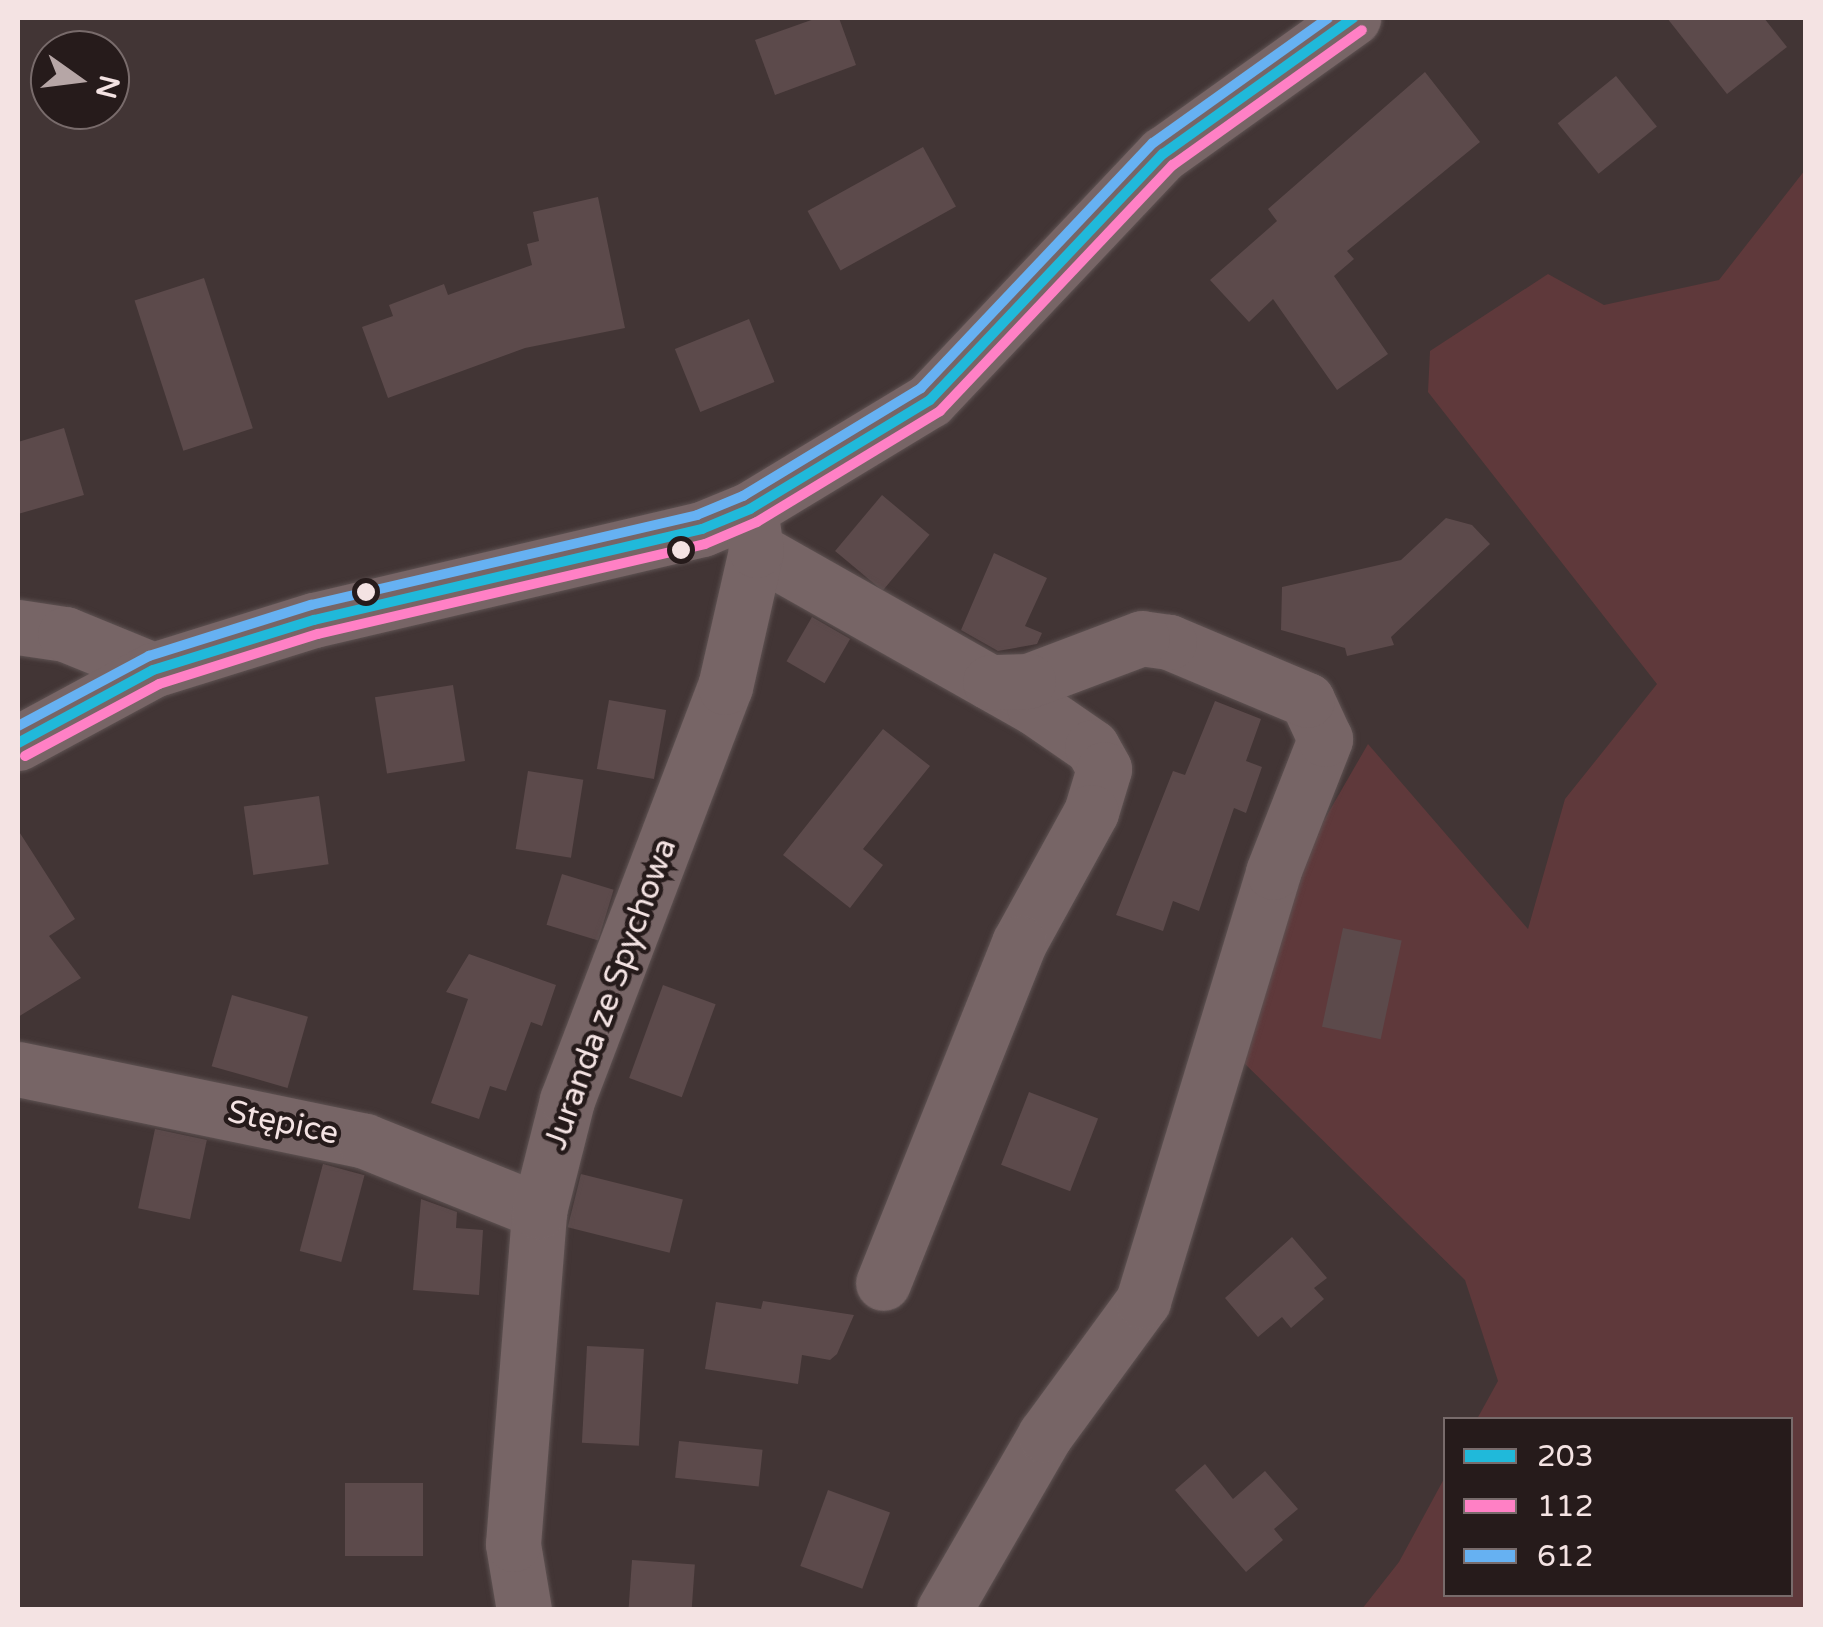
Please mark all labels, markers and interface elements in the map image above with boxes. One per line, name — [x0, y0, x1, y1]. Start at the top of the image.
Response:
north arrow — [30, 30, 130, 130]
text: N — [88, 72, 126, 102]
unlabelled marker — [671, 540, 691, 560]
unlabelled marker — [356, 582, 376, 602]
street label: Juranda ze Spychowa — [537, 833, 685, 1155]
street label: Stępice — [224, 1093, 342, 1153]
legend — [1443, 1417, 1793, 1597]
text: 203 — [1537, 1438, 1594, 1475]
text: 112 — [1537, 1488, 1594, 1525]
text: 612 — [1537, 1538, 1594, 1575]

